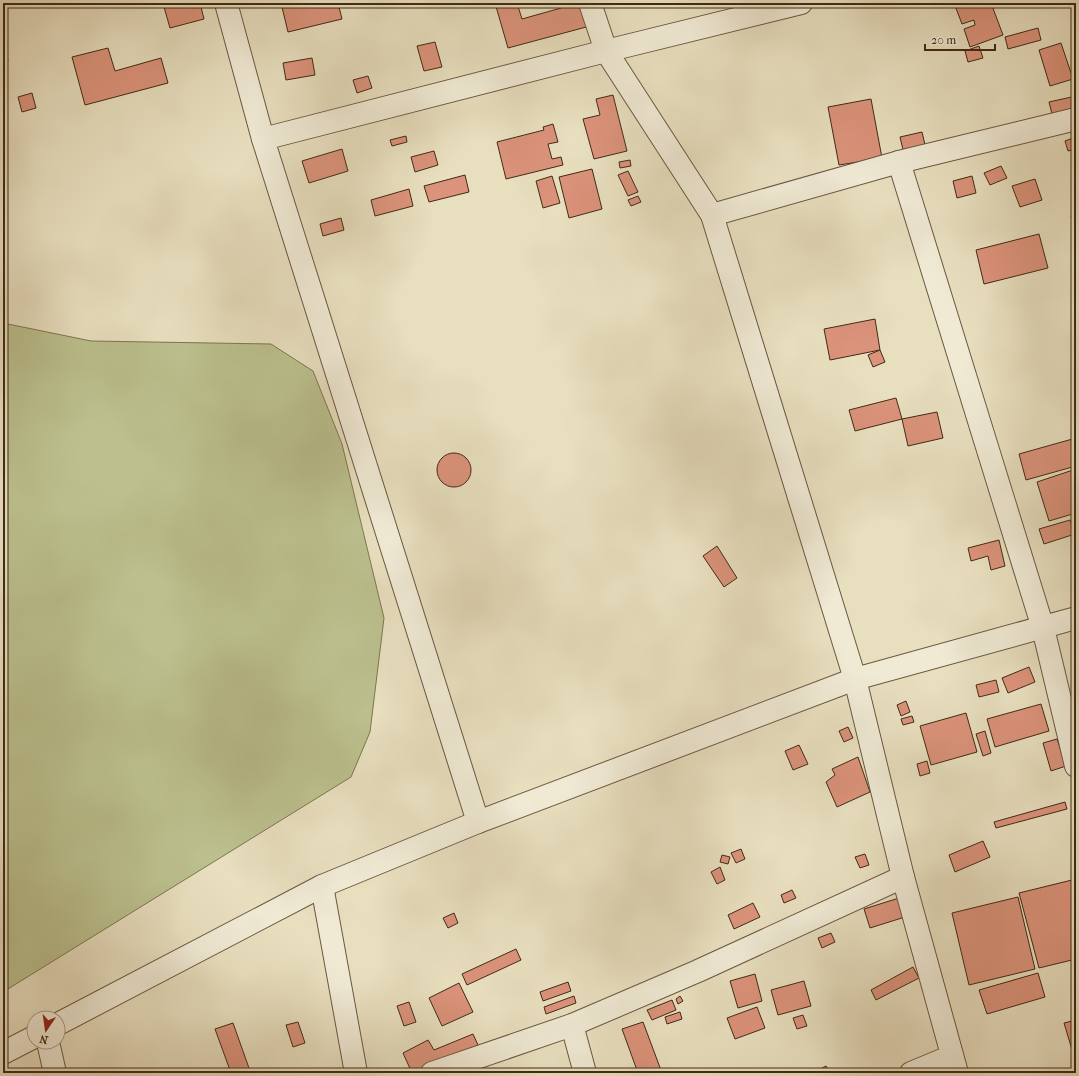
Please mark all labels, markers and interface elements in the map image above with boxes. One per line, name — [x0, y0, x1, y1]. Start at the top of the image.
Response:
scale bar — [925, 26, 995, 52]
text: 20 m — [931, 33, 956, 47]
north arrow — [26, 1010, 66, 1050]
text: N — [38, 1032, 49, 1047]

